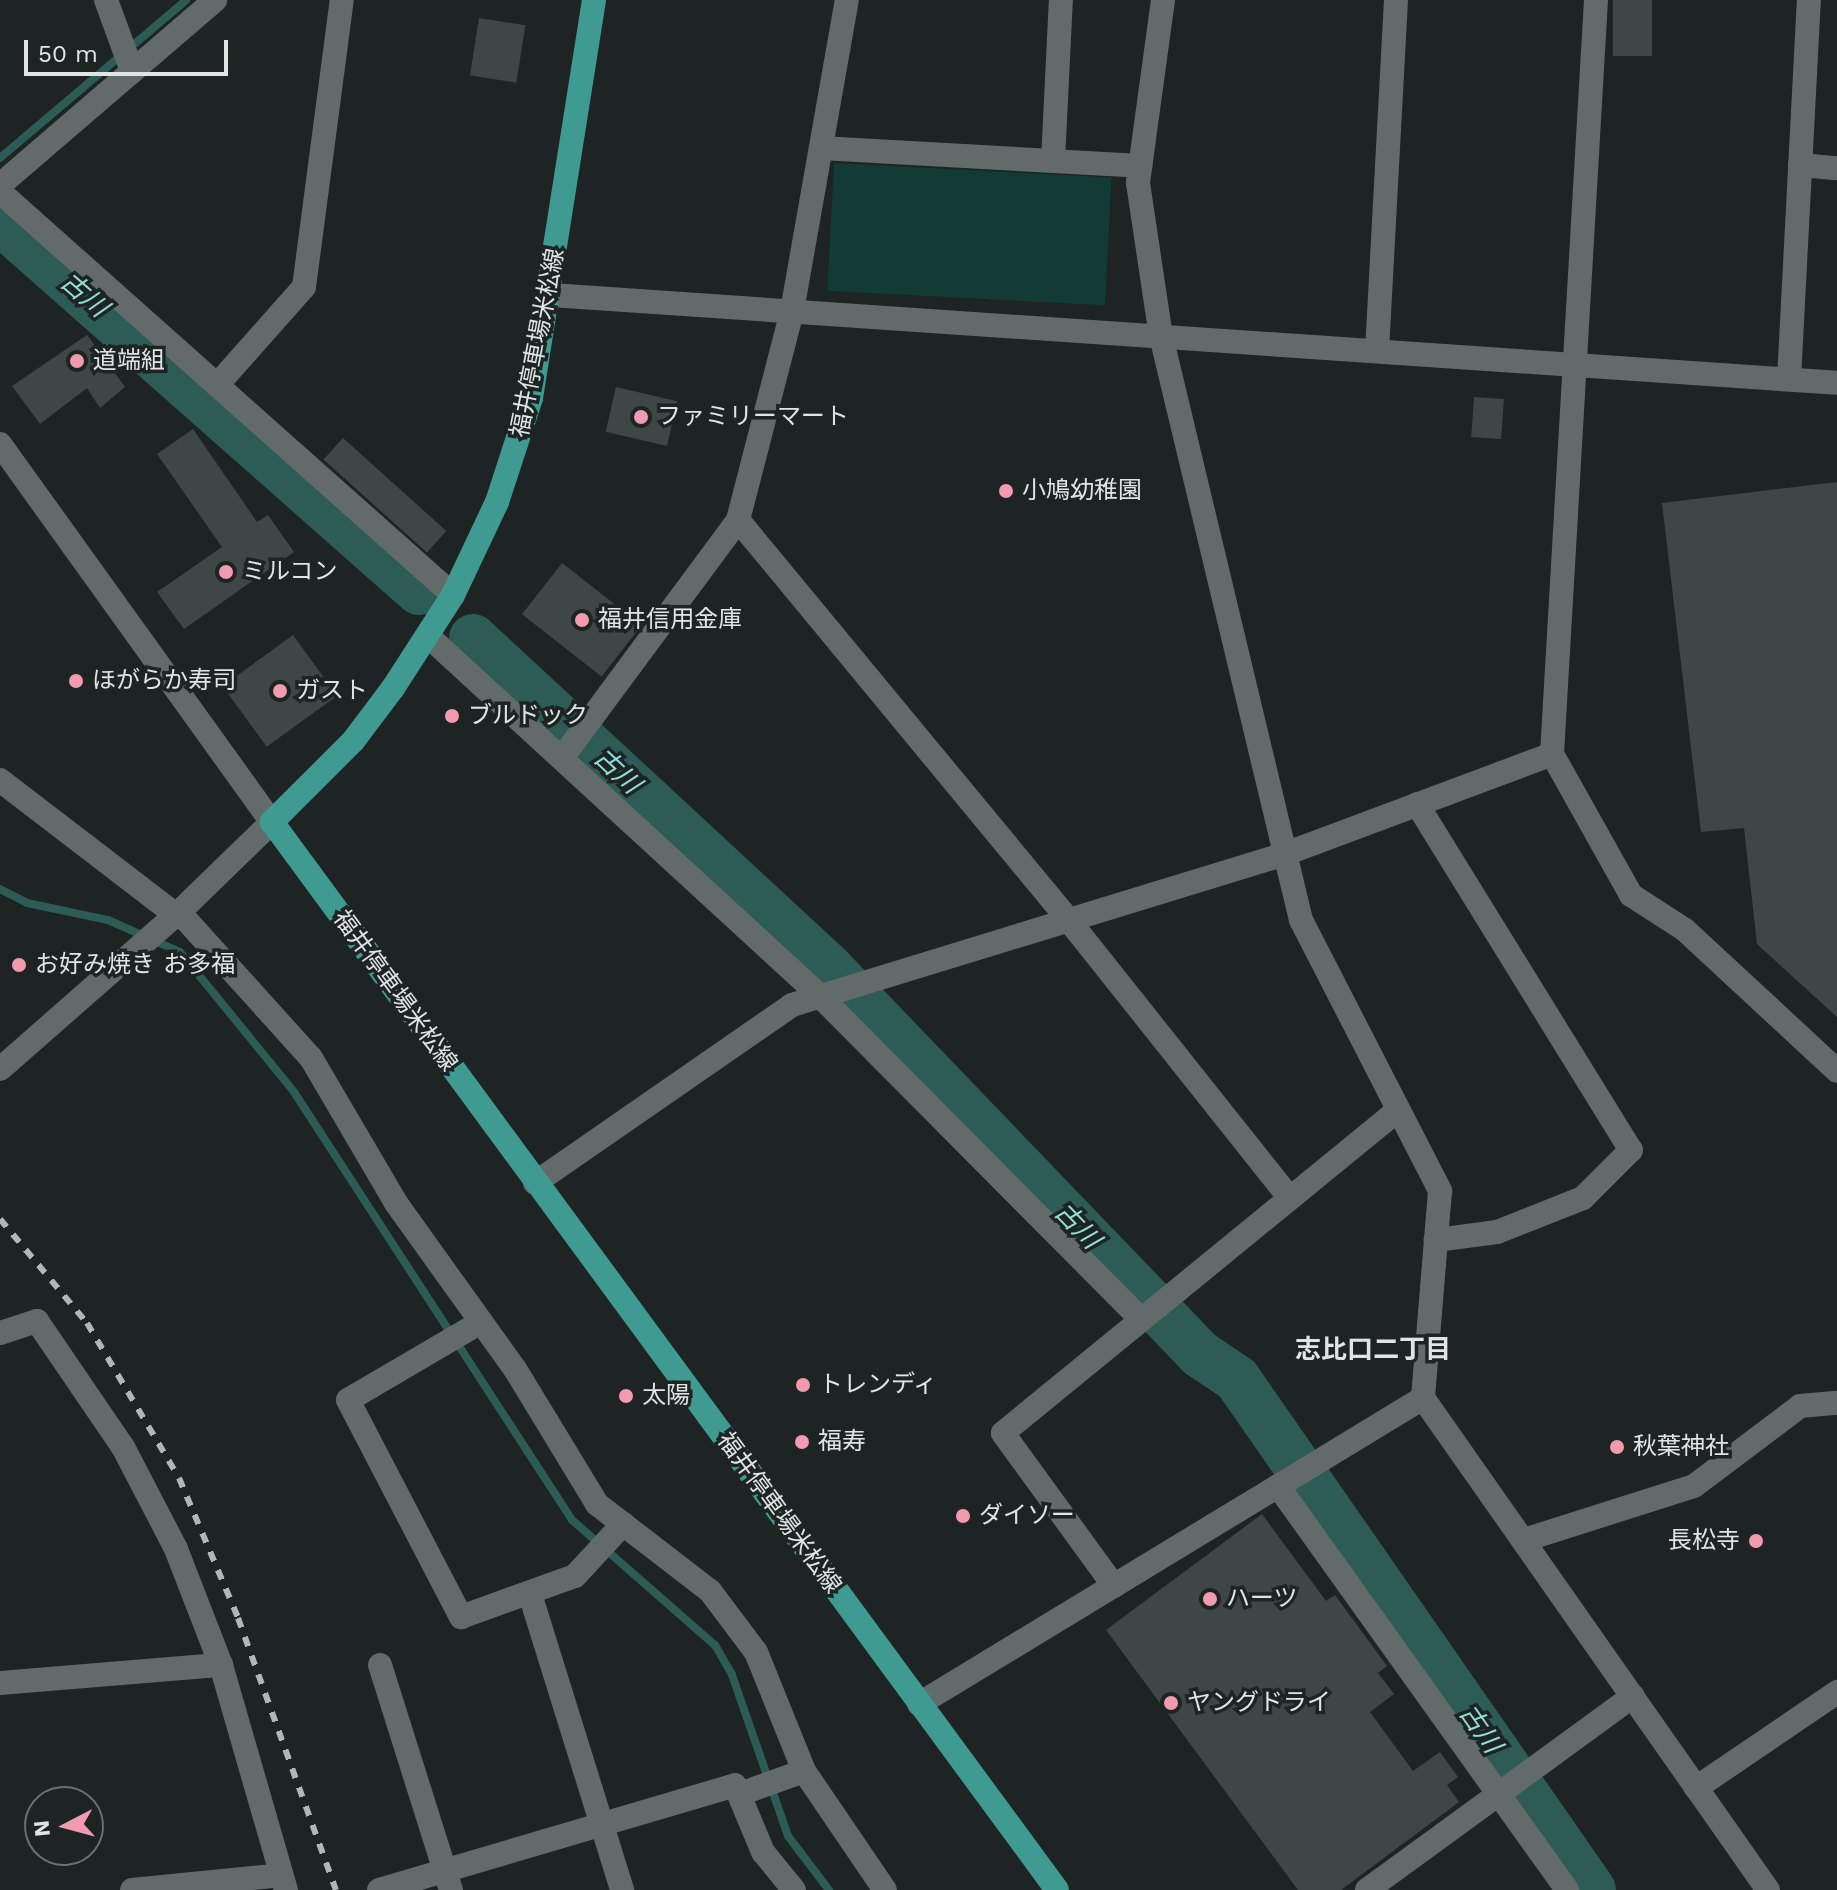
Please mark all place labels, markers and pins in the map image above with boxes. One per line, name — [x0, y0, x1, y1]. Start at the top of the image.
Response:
place label: 道端組 — [93, 347, 165, 375]
marker: 道端組 — [68, 352, 86, 370]
place label: ファミリーマート — [657, 403, 849, 431]
marker: ファミリーマート — [632, 408, 650, 426]
place label: 小鳩幼稚園 — [1022, 477, 1142, 505]
marker: 小鳩幼稚園 — [997, 482, 1015, 500]
place label: ミルコン — [242, 558, 338, 586]
marker: ミルコン — [217, 563, 235, 581]
place label: 福井信用金庫 — [598, 606, 742, 634]
marker: 福井信用金庫 — [573, 611, 591, 629]
place label: ほがらか寿司 — [92, 667, 236, 695]
marker: ほがらか寿司 — [67, 672, 85, 690]
place label: ガスト — [296, 677, 368, 705]
marker: ガスト — [271, 682, 289, 700]
place label: ブルドック — [468, 702, 588, 730]
marker: ブルドック — [443, 707, 461, 725]
place label: お好み焼き お多福 — [35, 951, 235, 979]
marker: お好み焼き お多福 — [10, 956, 28, 974]
place label: トレンディ — [819, 1371, 939, 1399]
marker: トレンディ — [794, 1376, 812, 1394]
place label: 太陽 — [642, 1382, 690, 1410]
marker: 太陽 — [617, 1387, 635, 1405]
place label: 福寿 — [818, 1428, 866, 1456]
marker: 福寿 — [793, 1433, 811, 1451]
place label: 秋葉神社 — [1633, 1433, 1729, 1461]
marker: 秋葉神社 — [1608, 1438, 1626, 1456]
place label: ダイソー — [979, 1502, 1075, 1530]
marker: ダイソー — [954, 1507, 972, 1525]
place label: 長松寺 — [1668, 1527, 1740, 1555]
marker: 長松寺 — [1747, 1532, 1765, 1550]
place label: ハーツ — [1226, 1585, 1298, 1613]
marker: ハーツ — [1201, 1590, 1219, 1608]
place label: ヤングドライ — [1187, 1689, 1331, 1717]
marker: ヤングドライ — [1162, 1694, 1180, 1712]

